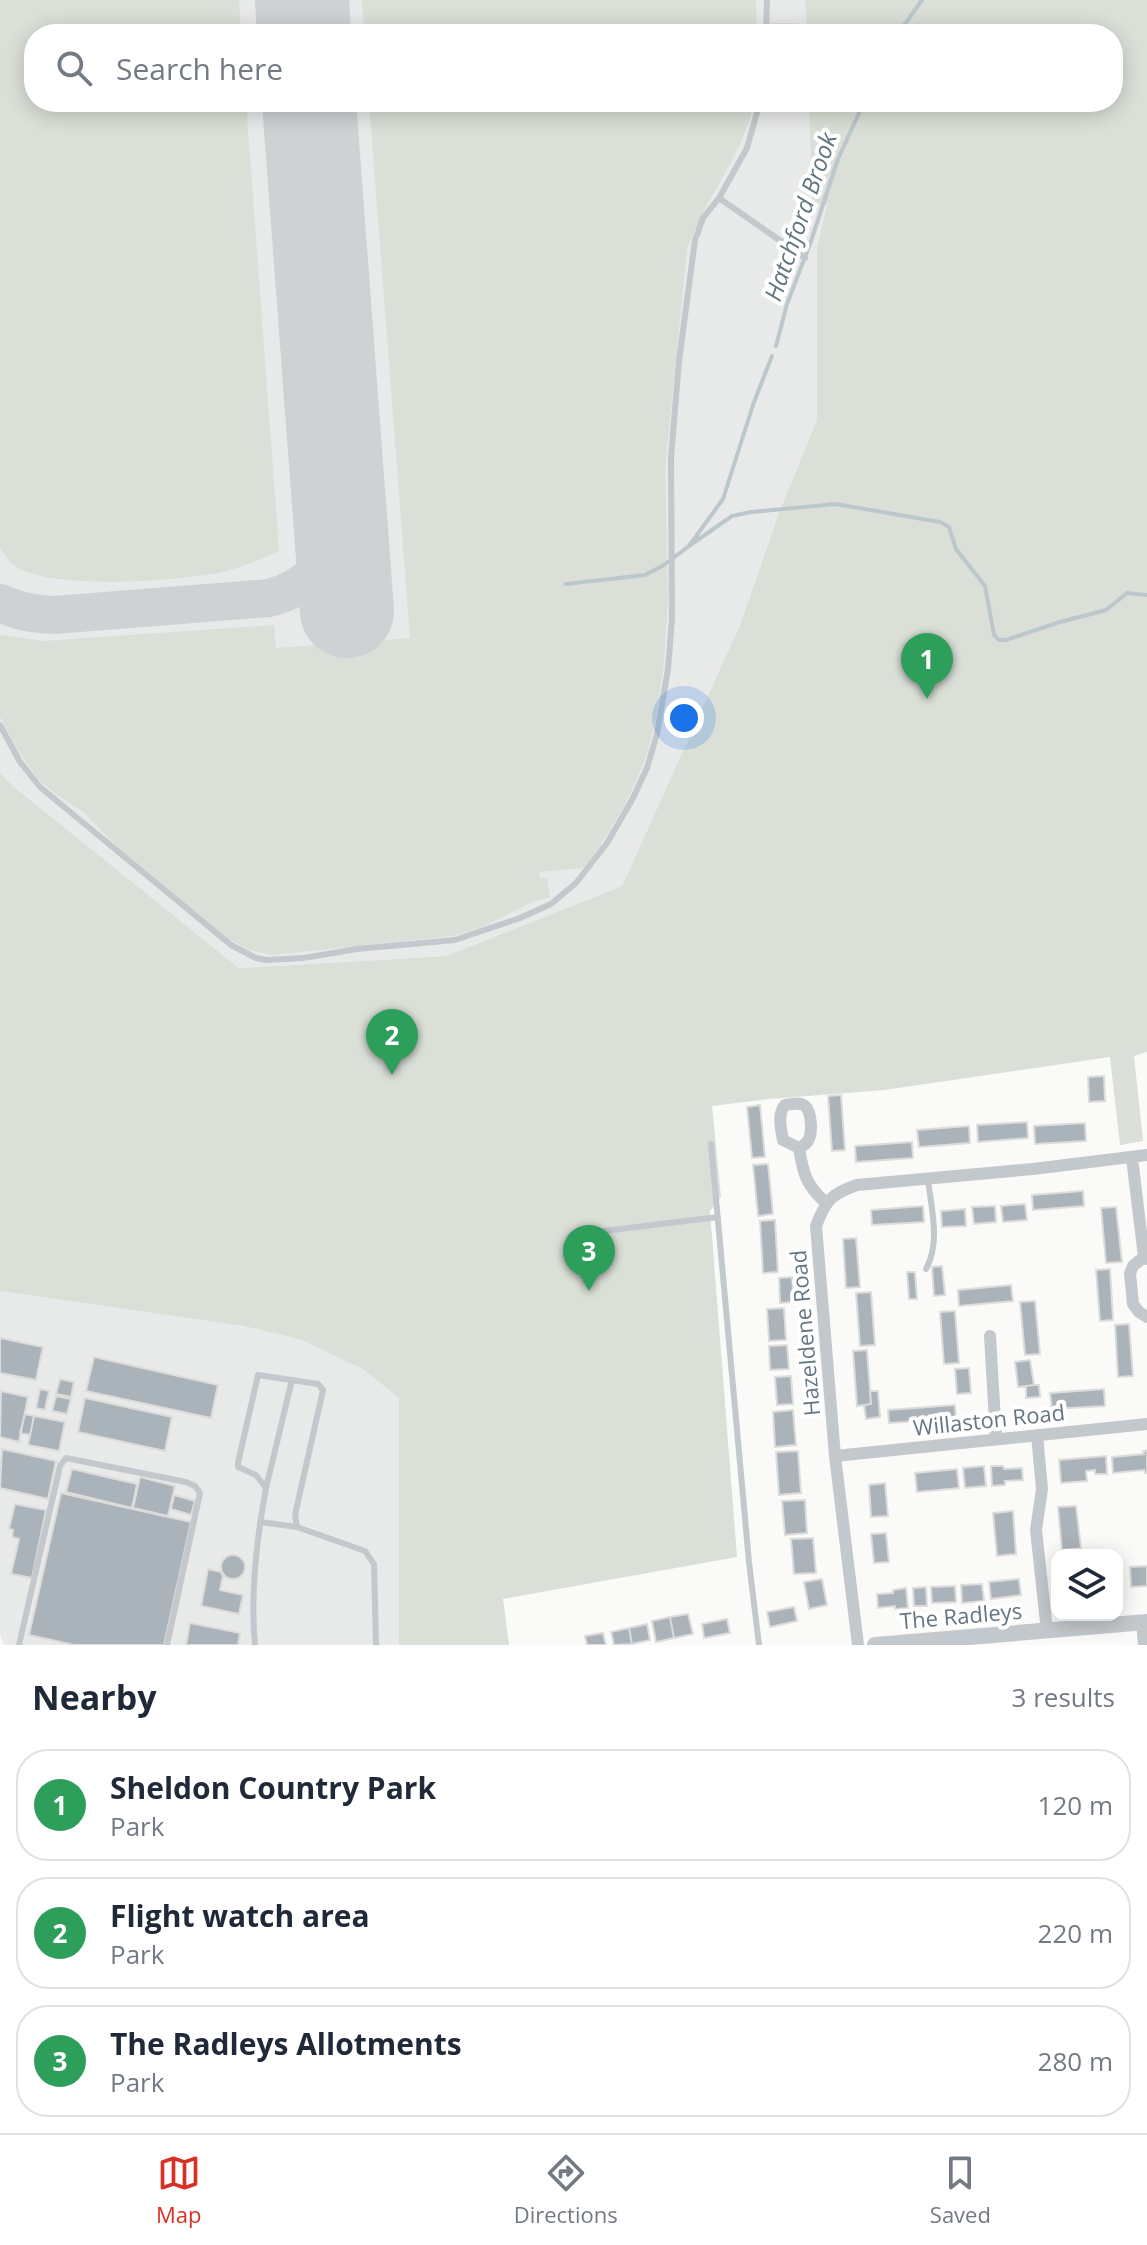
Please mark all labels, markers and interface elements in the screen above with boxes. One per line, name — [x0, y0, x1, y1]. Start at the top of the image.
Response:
search box — [24, 24, 1123, 112]
icon: search — [52, 46, 96, 90]
text: Search here — [116, 48, 283, 89]
water label: Hatchford Brook — [755, 127, 844, 305]
pin: 1 — [901, 633, 953, 699]
your location — [664, 698, 704, 738]
pin: 2 — [366, 1009, 418, 1075]
pin: 3 — [563, 1225, 615, 1291]
street label: Hazeldene Road — [782, 1249, 826, 1417]
street label: Willaston Road — [912, 1396, 1066, 1442]
map controls — [1051, 1549, 1123, 1621]
button: layers — [1051, 1549, 1123, 1621]
street label: The Radleys — [899, 1595, 1023, 1635]
text: Nearby — [32, 1674, 157, 1720]
text: 3 results — [1012, 1679, 1115, 1715]
text: Sheldon Country Park — [110, 1767, 436, 1808]
text: 1 — [53, 1787, 67, 1823]
text: 120 m — [1038, 1787, 1113, 1823]
text: Park — [110, 1808, 164, 1844]
text: Flight watch area — [110, 1895, 370, 1936]
text: 2 — [53, 1915, 67, 1951]
text: 220 m — [1038, 1915, 1113, 1951]
text: Park — [110, 1936, 164, 1972]
text: The Radleys Allotments — [110, 2023, 462, 2064]
text: 3 — [53, 2043, 67, 2079]
text: 280 m — [1038, 2043, 1113, 2079]
text: Park — [110, 2064, 164, 2100]
tab: Map — [156, 2151, 202, 2229]
tab: Directions — [514, 2151, 618, 2229]
tab: Saved — [930, 2151, 991, 2229]

